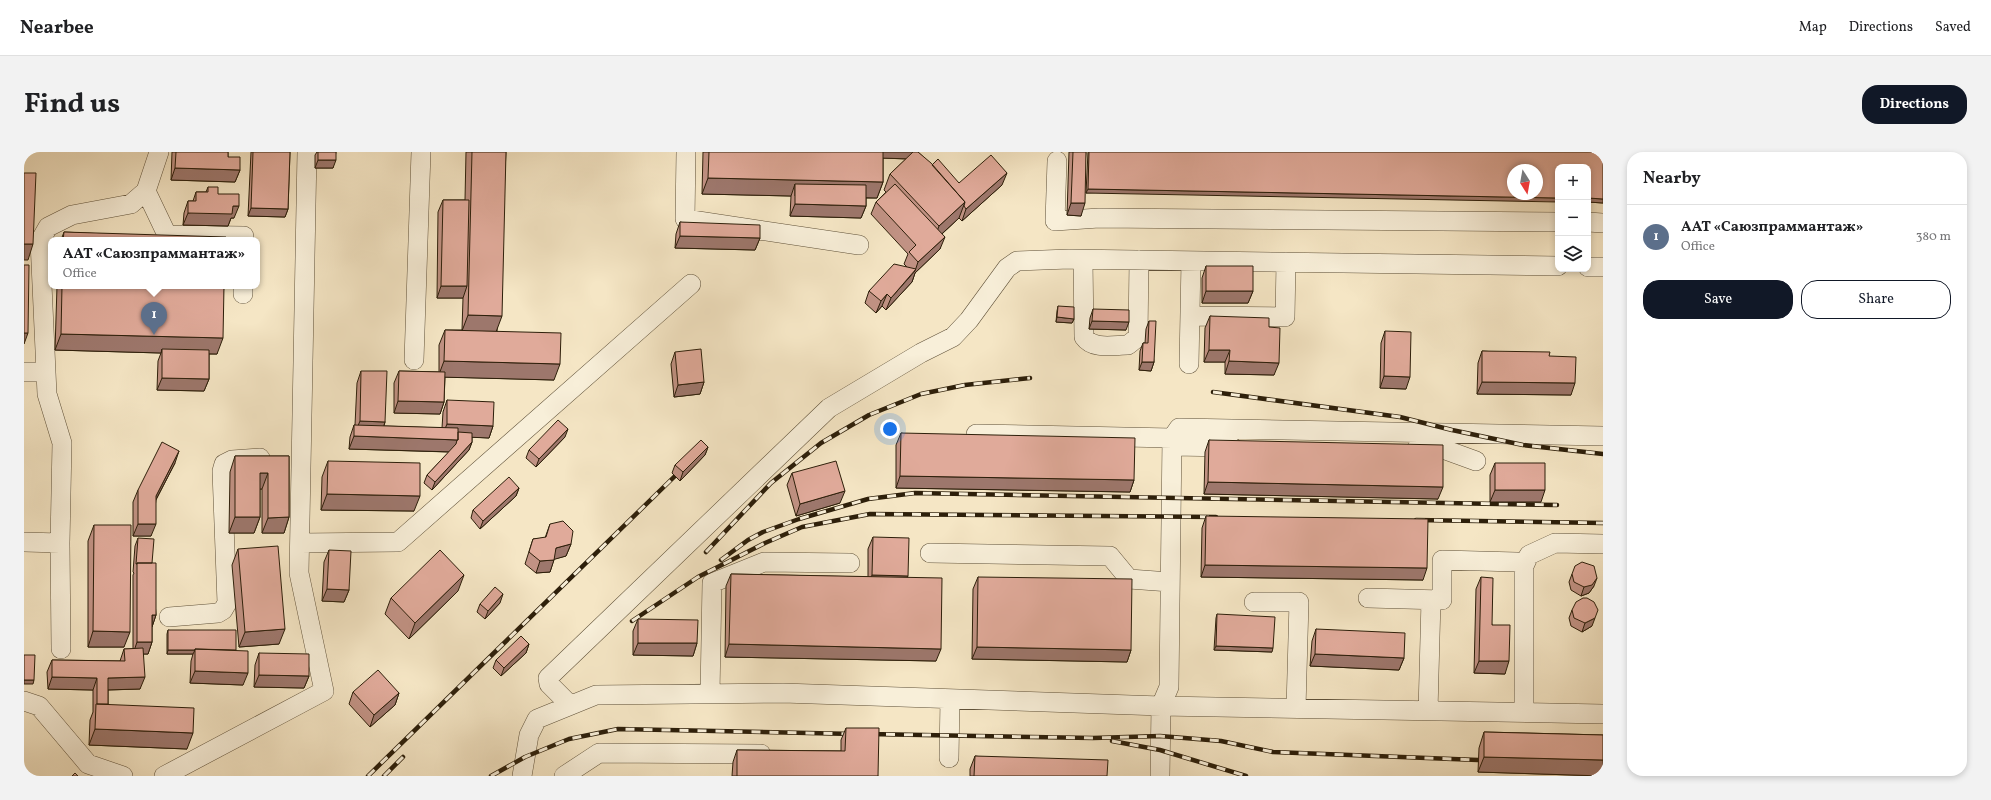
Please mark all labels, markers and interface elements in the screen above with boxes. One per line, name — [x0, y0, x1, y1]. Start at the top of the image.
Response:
text: Nearbee — [20, 15, 94, 41]
text: Map — [1799, 18, 1827, 37]
text: Directions — [1849, 18, 1913, 37]
text: Saved — [1935, 18, 1971, 37]
text: Find us — [24, 85, 120, 124]
button: Directions — [1862, 85, 1967, 124]
north arrow — [1507, 164, 1543, 200]
map controls — [1555, 164, 1591, 272]
button: + — [1555, 164, 1591, 200]
text: Nearby — [1643, 167, 1701, 190]
button: − — [1555, 200, 1591, 236]
text: ААТ «Саюзпраммантаж» — [1681, 217, 1863, 238]
text: 1 — [1653, 228, 1659, 246]
text: 380 m — [1916, 228, 1951, 246]
button: layers — [1555, 236, 1591, 272]
popup — [48, 237, 260, 289]
text: Office — [1681, 238, 1715, 256]
text: ААТ «Саюзпраммантаж» — [63, 244, 245, 265]
text: Office — [63, 265, 97, 283]
button: Save — [1643, 280, 1793, 319]
button: Share — [1801, 280, 1951, 319]
pin: 1 — [141, 302, 167, 335]
your location — [880, 419, 900, 439]

